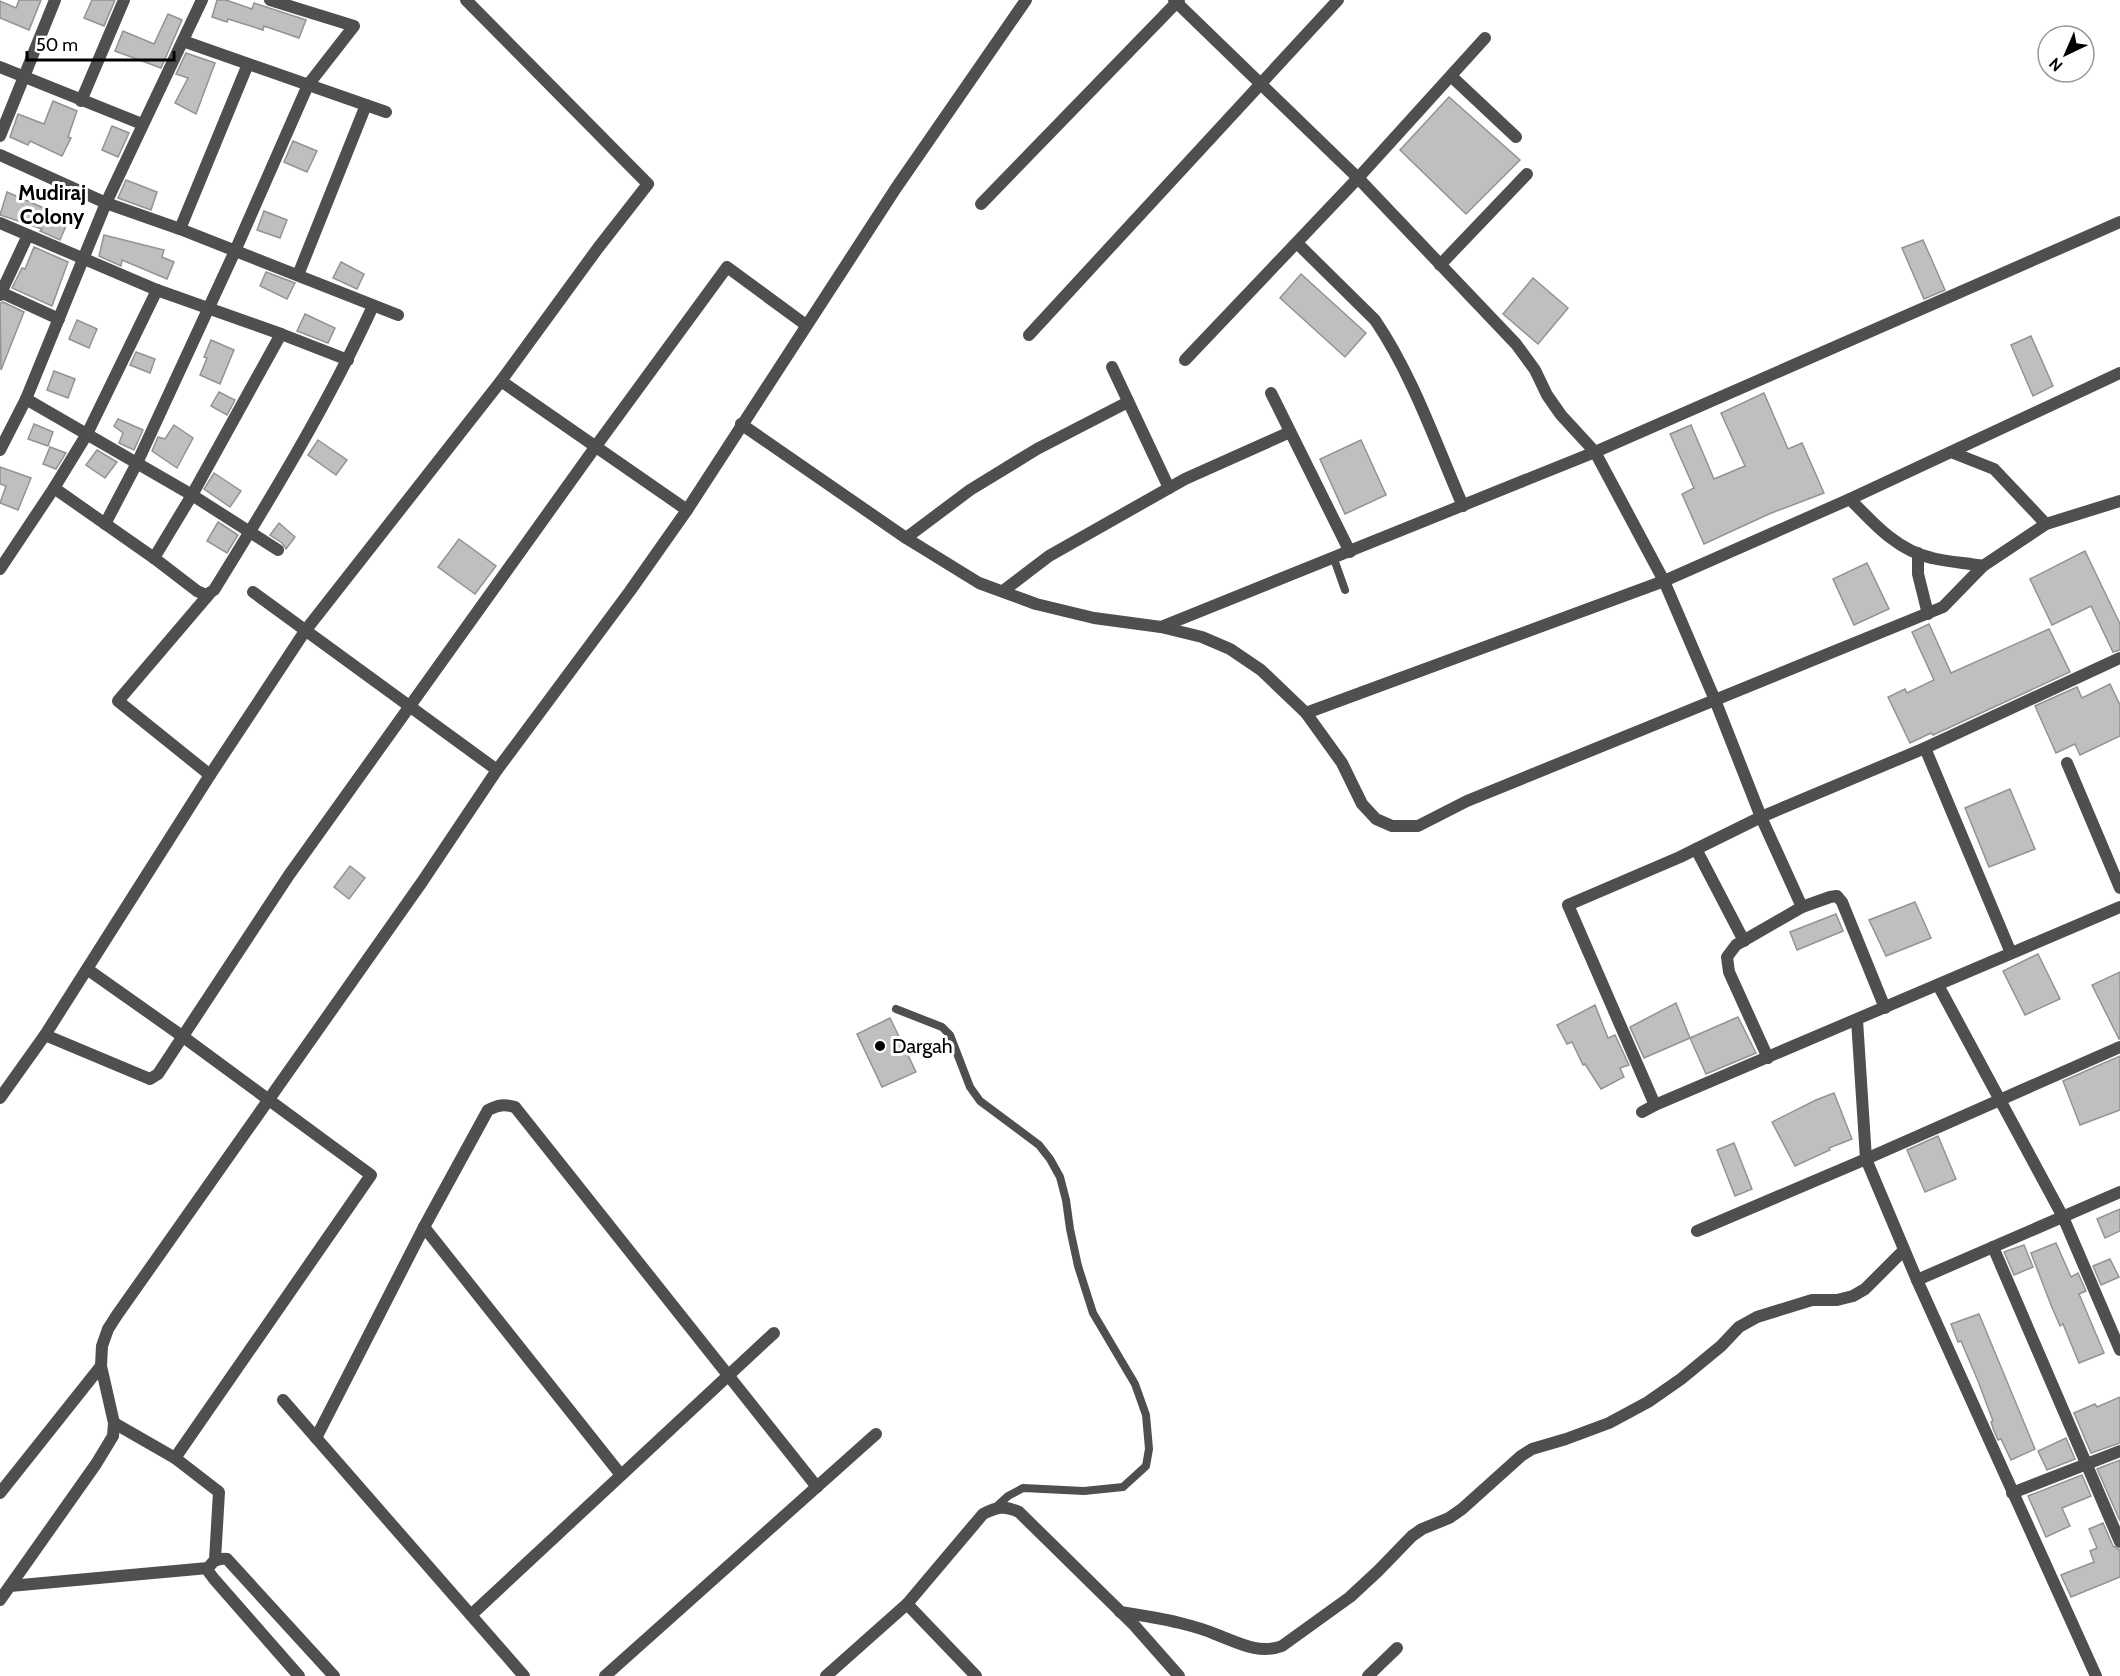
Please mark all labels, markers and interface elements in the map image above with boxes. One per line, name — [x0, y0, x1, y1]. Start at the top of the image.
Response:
scale bar — [27, 24, 174, 62]
north arrow — [2036, 24, 2096, 84]
text: 50 m — [36, 34, 78, 56]
text: N — [2045, 54, 2067, 75]
district label: Mudiraj Colony — [18, 180, 86, 229]
place label: Dargah — [892, 1034, 953, 1058]
marker: Dargah — [873, 1039, 887, 1053]

